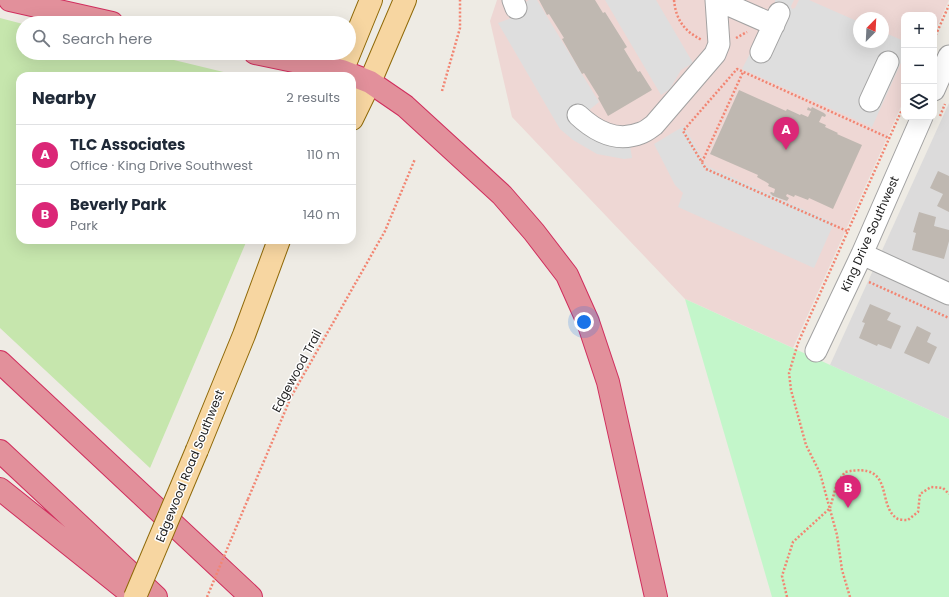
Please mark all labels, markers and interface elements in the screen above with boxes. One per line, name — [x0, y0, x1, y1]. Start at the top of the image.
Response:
north arrow — [853, 12, 889, 48]
map controls — [901, 12, 937, 120]
button: + — [901, 12, 937, 48]
search box — [16, 16, 356, 60]
icon: search — [30, 27, 52, 49]
text: Search here — [62, 28, 152, 49]
button: − — [901, 48, 937, 84]
button: layers — [901, 84, 937, 120]
text: Nearby — [32, 86, 96, 110]
text: 2 results — [286, 88, 340, 107]
pin: A — [773, 117, 799, 150]
text: TLC Associates — [70, 134, 185, 155]
text: A — [40, 145, 50, 164]
text: 110 m — [307, 145, 340, 164]
text: Office · King Drive Southwest — [70, 156, 253, 175]
street label: King Drive Southwest — [836, 173, 903, 294]
text: Beverly Park — [70, 194, 167, 215]
text: B — [41, 205, 49, 224]
text: 140 m — [303, 205, 340, 224]
text: Park — [70, 216, 98, 235]
your location — [574, 312, 594, 332]
street label: Edgewood Trail — [268, 326, 326, 415]
street label: Edgewood Road Southwest — [151, 387, 228, 545]
pin: B — [835, 475, 861, 508]

